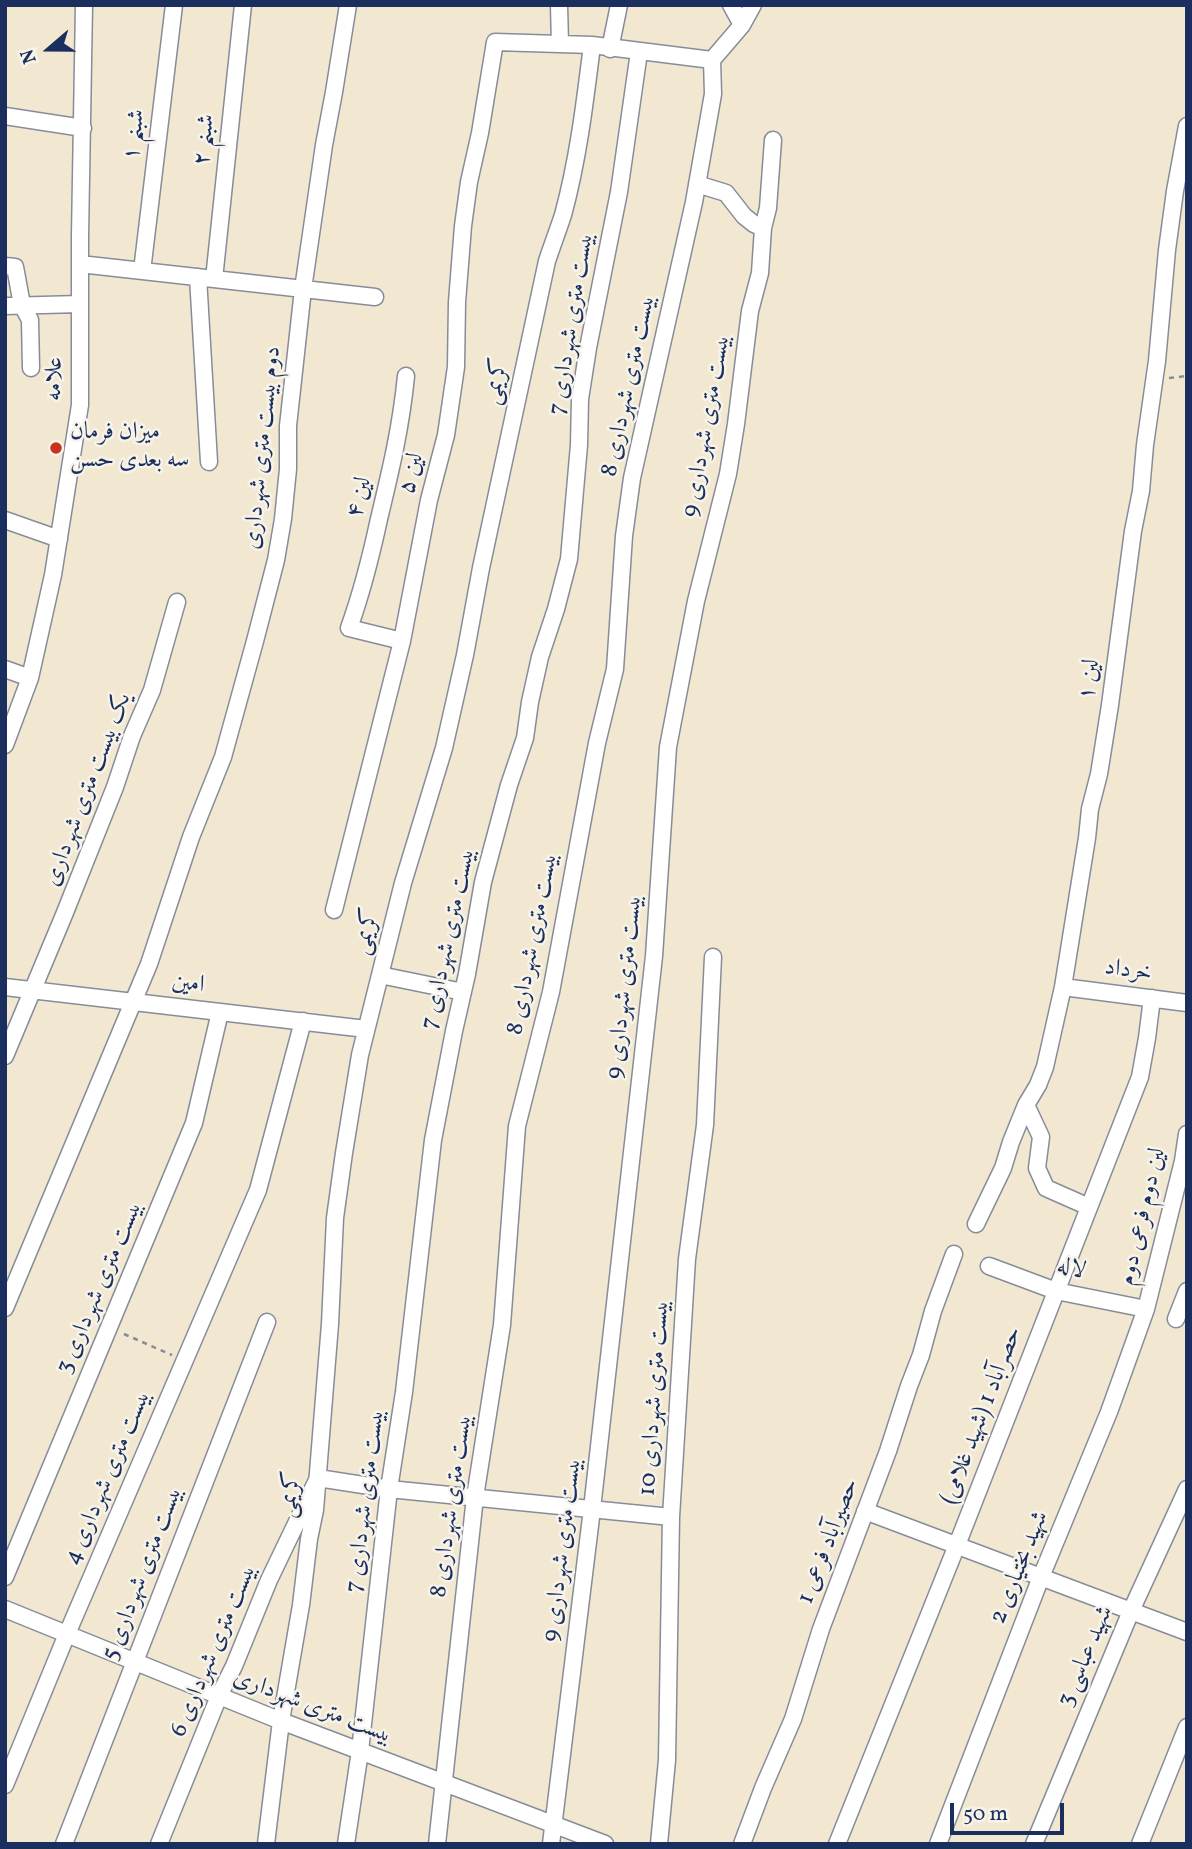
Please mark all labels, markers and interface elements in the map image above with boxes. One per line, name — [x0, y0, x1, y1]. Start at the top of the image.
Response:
north arrow — [14, 14, 84, 84]
text: N — [15, 45, 44, 67]
street label: شبنم ۱ — [119, 108, 153, 162]
street label: شبنم ۲ — [189, 113, 223, 167]
street label: بیست متری شهرداری 7 — [544, 231, 602, 417]
street label: بیست متری شهرداری 8 — [597, 292, 663, 480]
street label: بیست متری شهرداری 9 — [678, 332, 738, 520]
street label: دوم بیست متری شهرداری — [239, 345, 289, 551]
street label: کریمی — [479, 356, 517, 408]
street label: علامه — [41, 357, 71, 401]
place label: میزان فرمان سه بعدی حسن — [70, 420, 189, 476]
marker: میزان فرمان سه بعدی حسن — [48, 440, 64, 456]
street label: لین ۵ — [394, 450, 432, 498]
street label: لین ۴ — [342, 474, 380, 522]
street label: لین ۱ — [1074, 658, 1108, 702]
street label: یک بیست متری شهرداری — [39, 689, 139, 891]
street label: بیست متری شهرداری 7 — [417, 846, 483, 1032]
street label: بیست متری شهرداری 8 — [502, 850, 566, 1038]
street label: بیست متری شهرداری 9 — [602, 893, 650, 1081]
street label: کریمی — [348, 906, 388, 958]
street label: خرداد — [1102, 954, 1154, 990]
street label: امین — [170, 969, 206, 1001]
street label: لین دوم فرعی دوم — [1114, 1145, 1174, 1289]
street label: بیست متری شهرداری 3 — [52, 1197, 150, 1379]
street label: لاله — [1054, 1253, 1088, 1287]
street label: بیست متری شهرداری 10 — [635, 1299, 677, 1497]
street label: حصرآباد 1 (شهید غلامی) — [936, 1323, 1030, 1509]
street label: بیست متری شهرداری 4 — [59, 1386, 159, 1570]
street label: بیست متری شهرداری 7 — [341, 1408, 393, 1594]
street label: بیست متری شهرداری 8 — [426, 1412, 480, 1600]
street label: بیست متری شهرداری 9 — [538, 1456, 590, 1644]
street label: کریمی — [274, 1470, 310, 1520]
street label: حصیرآباد فرعی 1 — [793, 1475, 867, 1609]
street label: بیست متری شهرداری 5 — [97, 1483, 191, 1665]
street label: شهید بختیاری 2 — [985, 1507, 1057, 1629]
street label: بیست متری شهرداری 6 — [166, 1560, 264, 1742]
street label: شهید عباسی 3 — [1053, 1602, 1121, 1712]
street label: بیست متری شهرداری — [228, 1664, 396, 1752]
scale bar — [954, 1790, 1068, 1834]
text: 50 m — [963, 1800, 1008, 1829]

